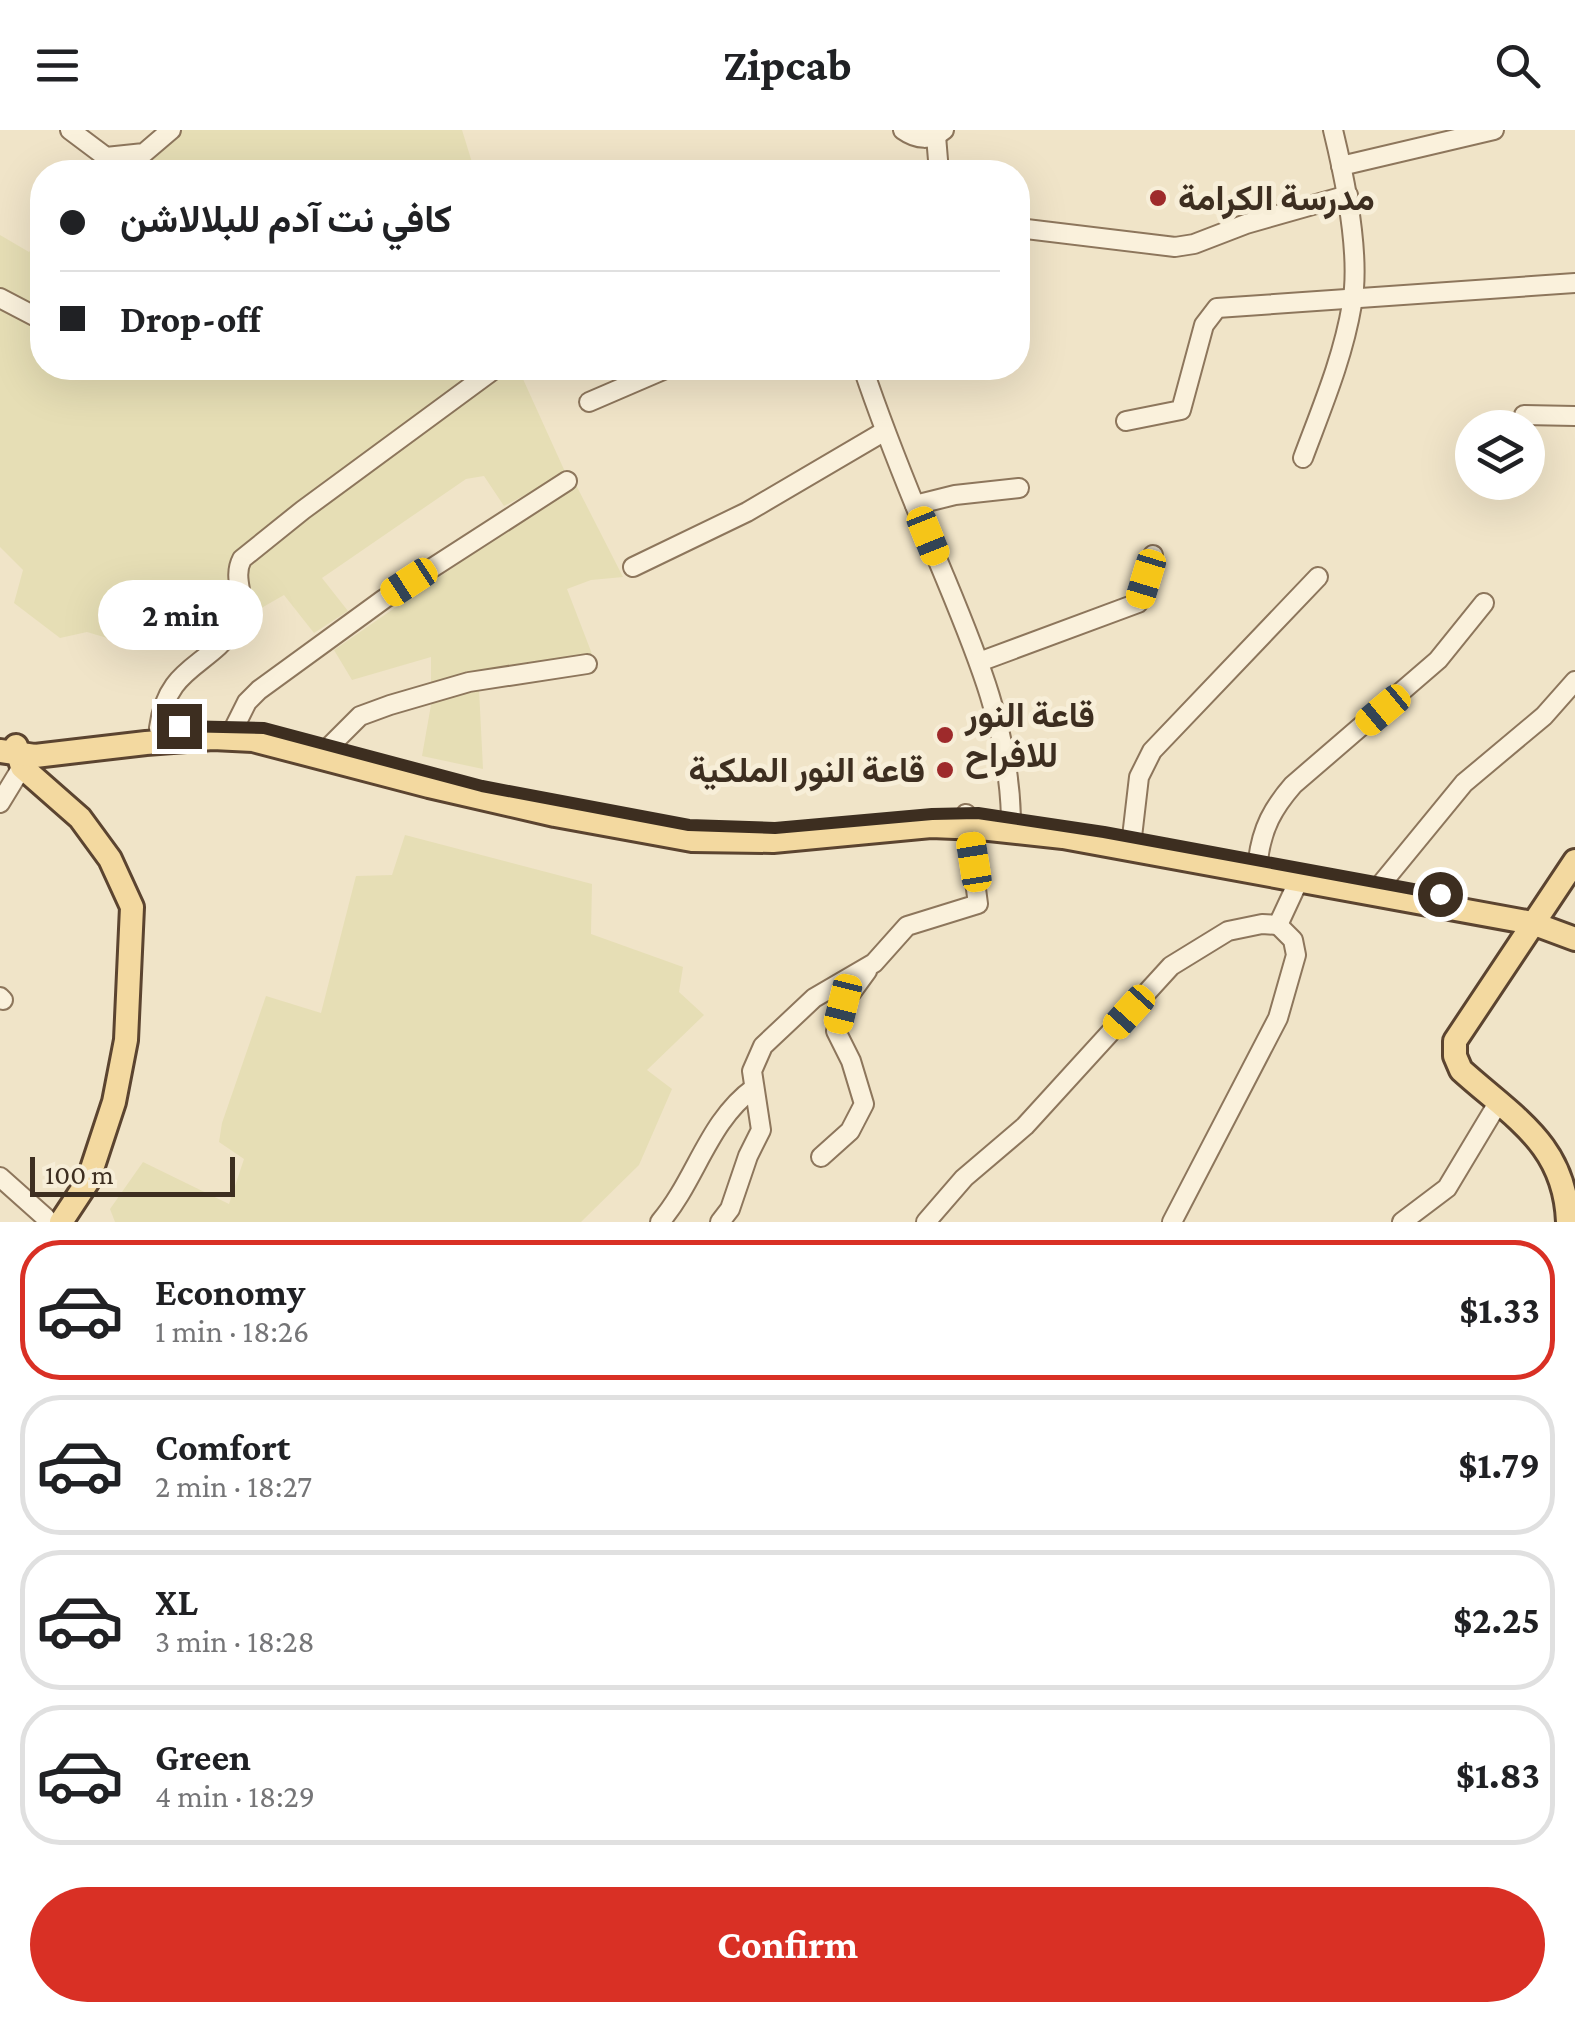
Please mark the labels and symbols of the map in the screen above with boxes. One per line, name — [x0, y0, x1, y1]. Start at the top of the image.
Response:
place label: مدرسة الكرامة — [1178, 179, 1375, 220]
marker: مدرسة الكرامة — [1147, 187, 1169, 209]
car — [903, 503, 953, 569]
car — [1123, 546, 1169, 612]
car — [376, 553, 442, 611]
callout: 2 min — [96, 581, 262, 651]
car — [1350, 679, 1416, 741]
place label: قاعة النور للافراح — [964, 696, 1095, 779]
route end — [157, 704, 202, 749]
marker: قاعة النور للافراح — [934, 724, 956, 746]
place label: قاعة النور الملكية — [688, 751, 925, 792]
marker: قاعة النور الملكية — [934, 759, 956, 781]
car — [954, 830, 994, 894]
route start — [1418, 872, 1463, 917]
car — [821, 971, 865, 1037]
car — [1098, 980, 1160, 1044]
scale bar — [30, 1152, 235, 1196]

